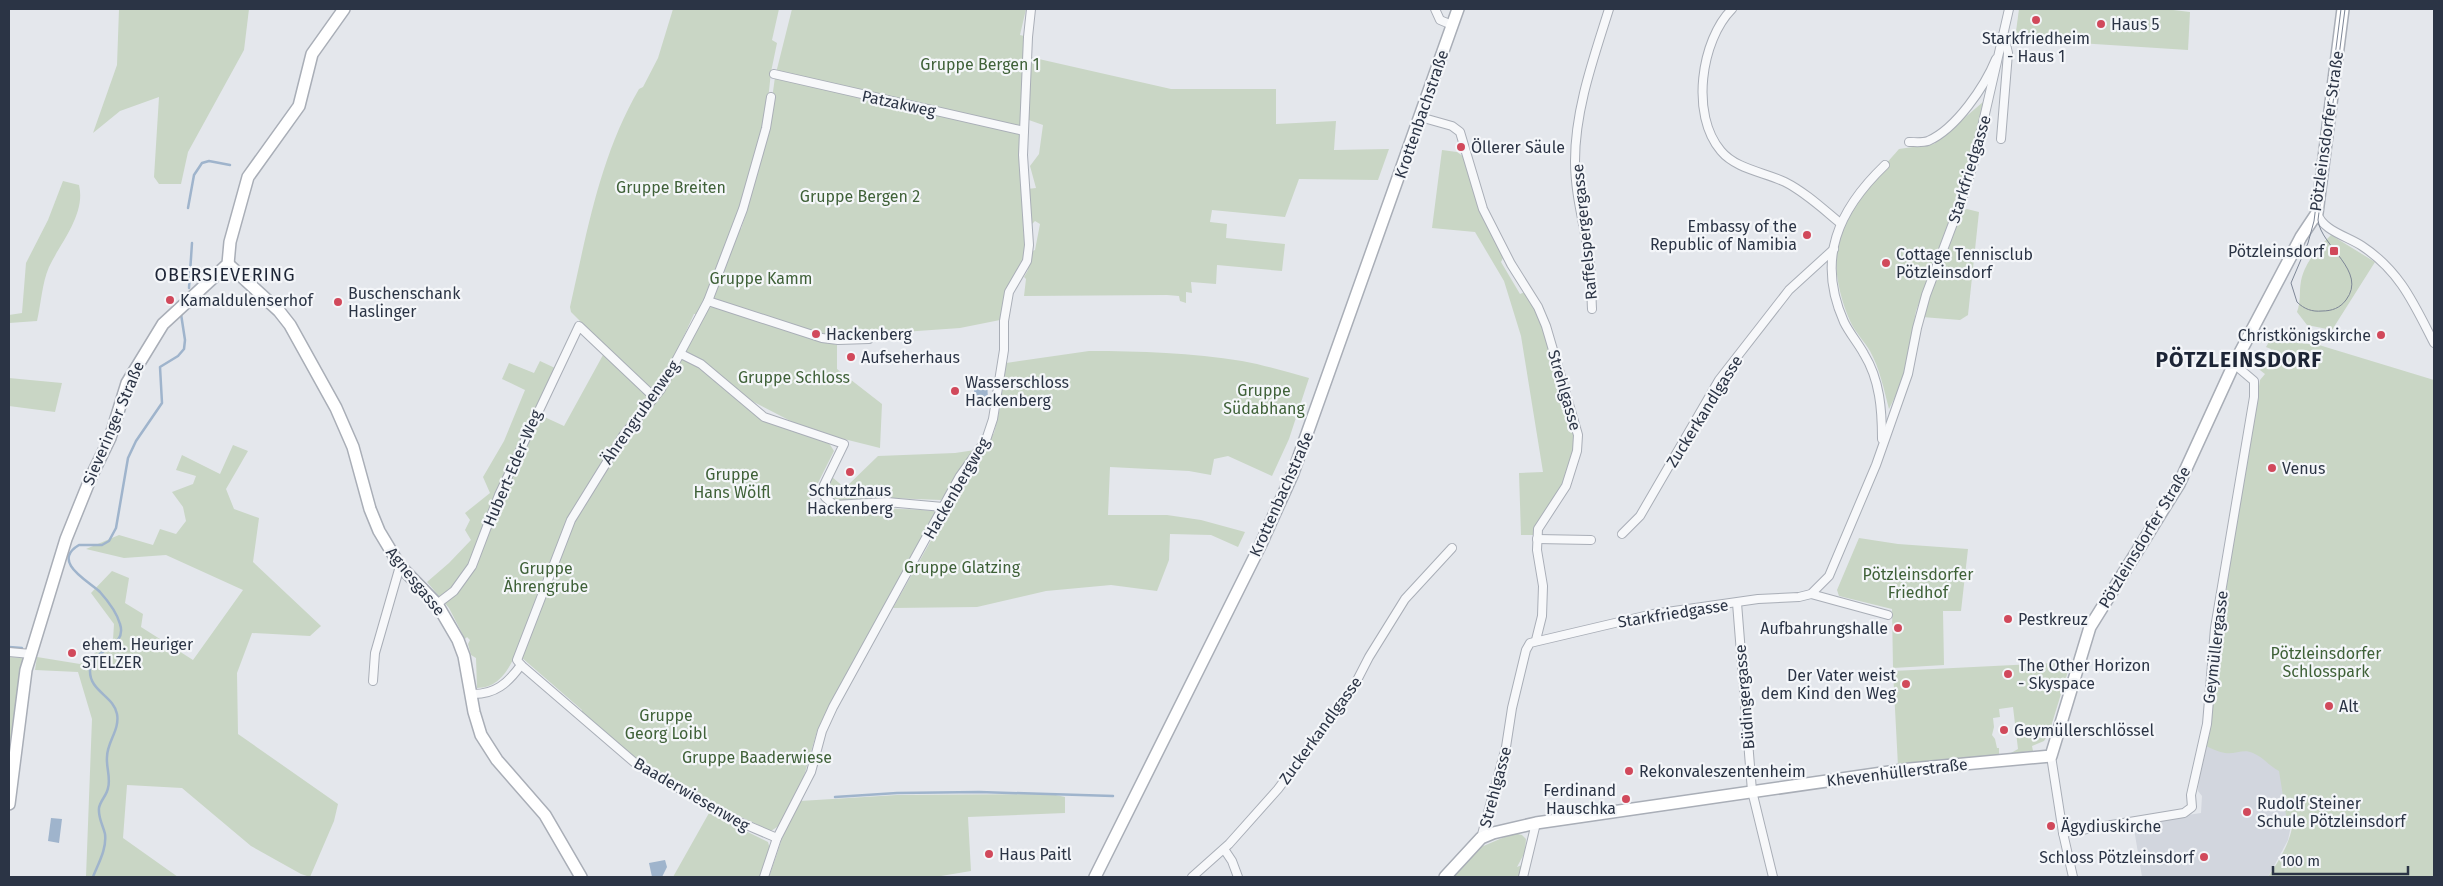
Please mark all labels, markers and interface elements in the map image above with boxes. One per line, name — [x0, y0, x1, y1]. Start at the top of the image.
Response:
marker: Starkfriedheim - Haus 1 — [2030, 14, 2042, 26]
place label: Haus 5 — [2111, 15, 2160, 34]
marker: Haus 5 — [2095, 18, 2107, 30]
place label: Starkfriedheim - Haus 1 — [1982, 29, 2090, 66]
street label: Krottenbachstraße — [1391, 47, 1452, 181]
street label: Pötzleinsdorfer Straße — [2306, 49, 2347, 213]
park label: Gruppe Bergen 1 — [920, 55, 1040, 74]
street label: Patzakweg — [860, 86, 938, 121]
street label: Starkfriedgasse — [1944, 113, 1995, 225]
place label: Öllerer Säule — [1471, 138, 1565, 157]
marker: Öllerer Säule — [1455, 141, 1467, 153]
street label: Raffelspergergasse — [1568, 163, 1601, 301]
park label: Gruppe Breiten — [616, 178, 726, 197]
park label: Gruppe Bergen 2 — [800, 187, 920, 206]
place label: Embassy of the Republic of Namibia — [1650, 217, 1797, 254]
marker: Embassy of the Republic of Namibia — [1801, 229, 1813, 241]
place label: Pötzleinsdorf — [2228, 242, 2326, 261]
place label: Cottage Tennisclub Pötzleinsdorf — [1896, 245, 2033, 282]
marker: Pötzleinsdorf — [2328, 245, 2340, 257]
marker: Cottage Tennisclub Pötzleinsdorf — [1880, 257, 1892, 269]
district label: OBERSIEVERING — [154, 264, 296, 286]
park label: Gruppe Kamm — [710, 269, 813, 288]
place label: Buschenschank Haslinger — [348, 284, 461, 321]
place label: Kamaldulenserhof — [180, 291, 315, 310]
marker: Kamaldulenserhof — [164, 294, 176, 306]
marker: Buschenschank Haslinger — [332, 296, 344, 308]
place label: Hackenberg — [826, 325, 913, 344]
place label: Christkönigskirche — [2238, 326, 2371, 345]
marker: Hackenberg — [810, 328, 822, 340]
marker: Christkönigskirche — [2375, 329, 2387, 341]
district label: PÖTZLEINSDORF — [2156, 346, 2323, 373]
place label: Aufseherhaus — [861, 348, 960, 367]
street label: Strehlgasse — [1544, 348, 1585, 433]
marker: Aufseherhaus — [845, 351, 857, 363]
street label: Zuckerkandlgasse — [1662, 352, 1746, 471]
street label: Ährengrubenweg — [598, 356, 684, 468]
street label: Sieveringer Straße — [79, 358, 148, 488]
park label: Gruppe Schloss — [738, 368, 850, 387]
place label: Wasserschloss Hackenberg — [965, 373, 1069, 410]
park label: Gruppe Südabhang — [1223, 381, 1305, 418]
marker: Wasserschloss Hackenberg — [949, 385, 961, 397]
street label: Hubert-Eder-Weg — [479, 406, 546, 529]
street label: Krottenbachstraße — [1245, 429, 1318, 560]
street label: Hackenbergweg — [920, 433, 994, 543]
place label: Venus — [2282, 459, 2325, 478]
marker: Venus — [2266, 462, 2278, 474]
street label: Pötzleinsdorfer Straße — [2095, 463, 2194, 612]
park label: Gruppe Hans Wölfl — [693, 465, 771, 502]
marker: Schutzhaus Hackenberg — [844, 466, 856, 478]
place label: Schutzhaus Hackenberg — [807, 481, 894, 518]
street label: Agnesgasse — [382, 543, 449, 620]
park label: Gruppe Glatzing — [904, 558, 1021, 577]
park label: Gruppe Ährengrube — [504, 559, 588, 596]
park label: Pötzleinsdorfer Friedhof — [1863, 565, 1974, 602]
street label: Geymüllergasse — [2199, 589, 2232, 705]
street label: Starkfriedgasse — [1616, 595, 1730, 632]
place label: Pestkreuz — [2018, 610, 2088, 629]
marker: Pestkreuz — [2002, 613, 2014, 625]
place label: Aufbahrungshalle — [1760, 619, 1888, 638]
marker: Aufbahrungshalle — [1892, 622, 1904, 634]
place label: ehem. Heuriger STELZER — [82, 635, 194, 672]
street label: Büdingergasse — [1730, 644, 1759, 750]
park label: Pötzleinsdorfer Schlosspark — [2271, 644, 2382, 681]
marker: ehem. Heuriger STELZER — [66, 647, 78, 659]
place label: The Other Horizon - Skyspace — [2018, 656, 2150, 693]
place label: Der Vater weist dem Kind den Weg — [1761, 666, 1897, 703]
marker: The Other Horizon - Skyspace — [2002, 668, 2014, 680]
street label: Zuckerkandlgasse — [1275, 673, 1366, 788]
marker: Der Vater weist dem Kind den Weg — [1900, 678, 1912, 690]
place label: Alt — [2339, 697, 2359, 716]
marker: Alt — [2323, 700, 2335, 712]
park label: Gruppe Georg Loibl — [625, 706, 707, 743]
place label: Geymüllerschlössel — [2014, 721, 2155, 740]
marker: Geymüllerschlössel — [1998, 724, 2010, 736]
street label: Strehlgasse — [1476, 745, 1515, 830]
park label: Gruppe Baaderwiese — [682, 748, 832, 767]
street label: Baaderwiesenweg — [631, 754, 754, 836]
street label: Khevenhüllerstraße — [1826, 754, 1969, 791]
place label: Rekonvaleszentenheim — [1639, 762, 1806, 781]
marker: Rekonvaleszentenheim — [1623, 765, 1635, 777]
place label: Ferdinand Hauschka — [1543, 781, 1616, 818]
marker: Ferdinand Hauschka — [1620, 793, 1632, 805]
place label: Rudolf Steiner Schule Pötzleinsdorf — [2257, 794, 2407, 831]
marker: Rudolf Steiner Schule Pötzleinsdorf — [2241, 806, 2253, 818]
place label: Ägydiuskirche — [2061, 817, 2161, 836]
marker: Ägydiuskirche — [2045, 820, 2057, 832]
scale bar — [2273, 844, 2408, 876]
place label: Haus Paitl — [999, 845, 1072, 864]
marker: Haus Paitl — [983, 848, 995, 860]
place label: Schloss Pötzleinsdorf — [2039, 848, 2196, 867]
marker: Schloss Pötzleinsdorf — [2198, 851, 2210, 863]
text: 100 m — [2280, 852, 2320, 870]

